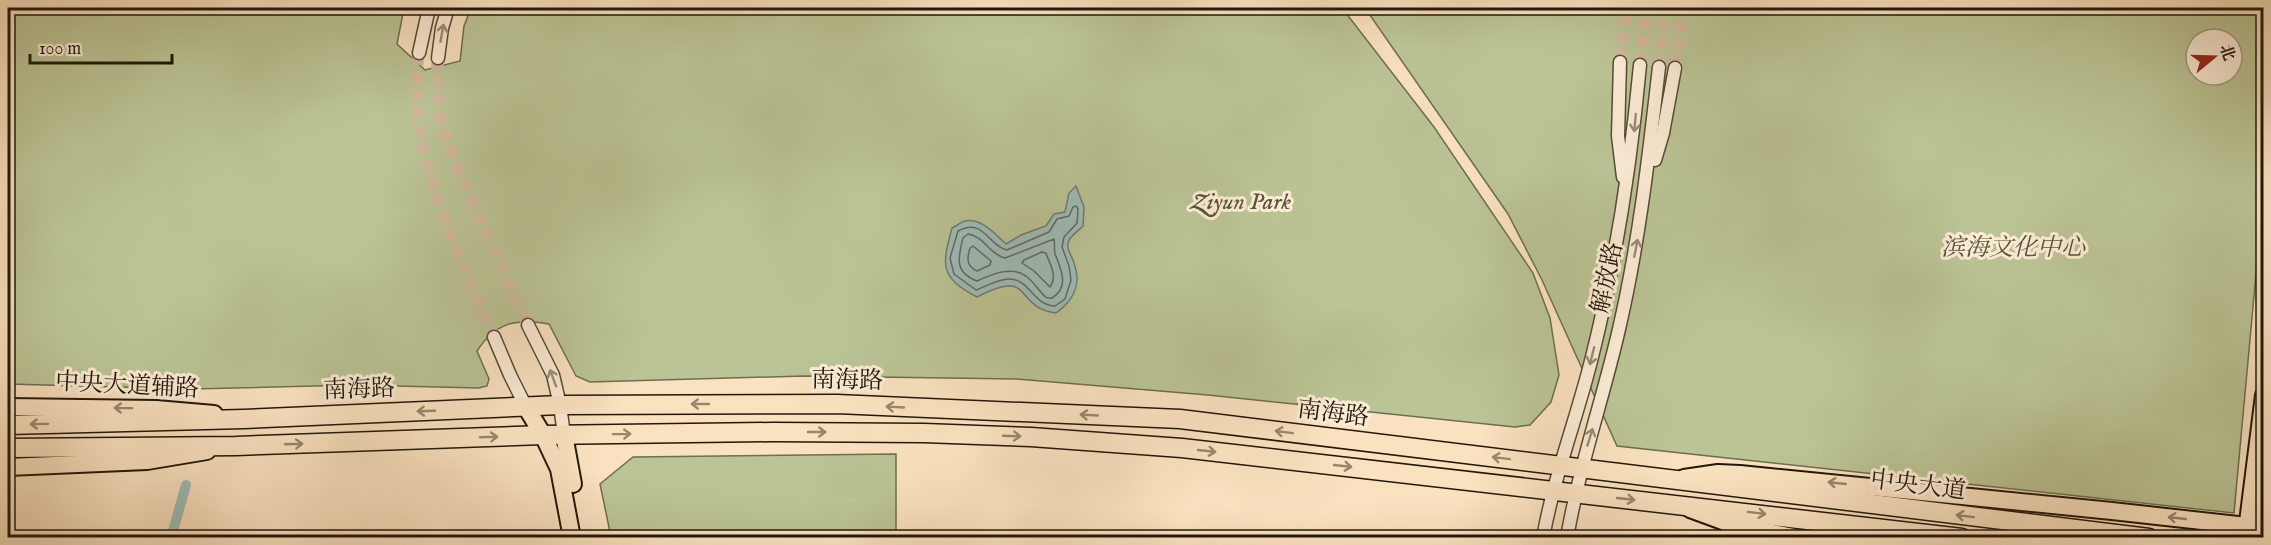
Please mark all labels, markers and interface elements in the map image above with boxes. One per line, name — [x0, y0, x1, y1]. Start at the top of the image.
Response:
one-way arrow — [437, 23, 448, 43]
scale bar — [30, 27, 172, 65]
north arrow — [2184, 27, 2244, 87]
text: 100 m — [39, 38, 81, 61]
text: 北 — [2214, 42, 2238, 64]
one-way arrow — [1629, 113, 1640, 133]
park label: Ziyun Park — [1189, 187, 1291, 218]
park label: 滨海文化中心 — [1941, 233, 2086, 264]
one-way arrow — [1631, 238, 1642, 258]
street label: 解放路 — [1585, 240, 1631, 316]
one-way arrow — [1586, 346, 1597, 365]
street label: 南海路 — [811, 365, 883, 397]
street label: 中央大道辅路 — [54, 367, 200, 405]
one-way arrow — [547, 369, 558, 388]
street label: 南海路 — [322, 373, 396, 407]
street label: 南海路 — [1295, 394, 1371, 434]
one-way arrow — [690, 398, 710, 410]
one-way arrow — [885, 401, 905, 412]
one-way arrow — [114, 403, 134, 414]
one-way arrow — [416, 406, 436, 417]
one-way arrow — [1080, 409, 1100, 420]
one-way arrow — [29, 419, 49, 430]
one-way arrow — [807, 426, 827, 438]
one-way arrow — [1274, 426, 1294, 437]
one-way arrow — [612, 428, 632, 440]
one-way arrow — [1585, 428, 1596, 447]
one-way arrow — [478, 431, 498, 442]
one-way arrow — [1002, 431, 1022, 442]
one-way arrow — [284, 438, 303, 449]
one-way arrow — [1196, 446, 1216, 457]
one-way arrow — [1492, 452, 1511, 463]
one-way arrow — [1332, 461, 1352, 472]
street label: 中央大道 — [1868, 465, 1968, 507]
one-way arrow — [1827, 477, 1847, 488]
one-way arrow — [1616, 494, 1636, 505]
one-way arrow — [1747, 508, 1767, 519]
one-way arrow — [1956, 510, 1976, 521]
one-way arrow — [2168, 512, 2187, 523]

